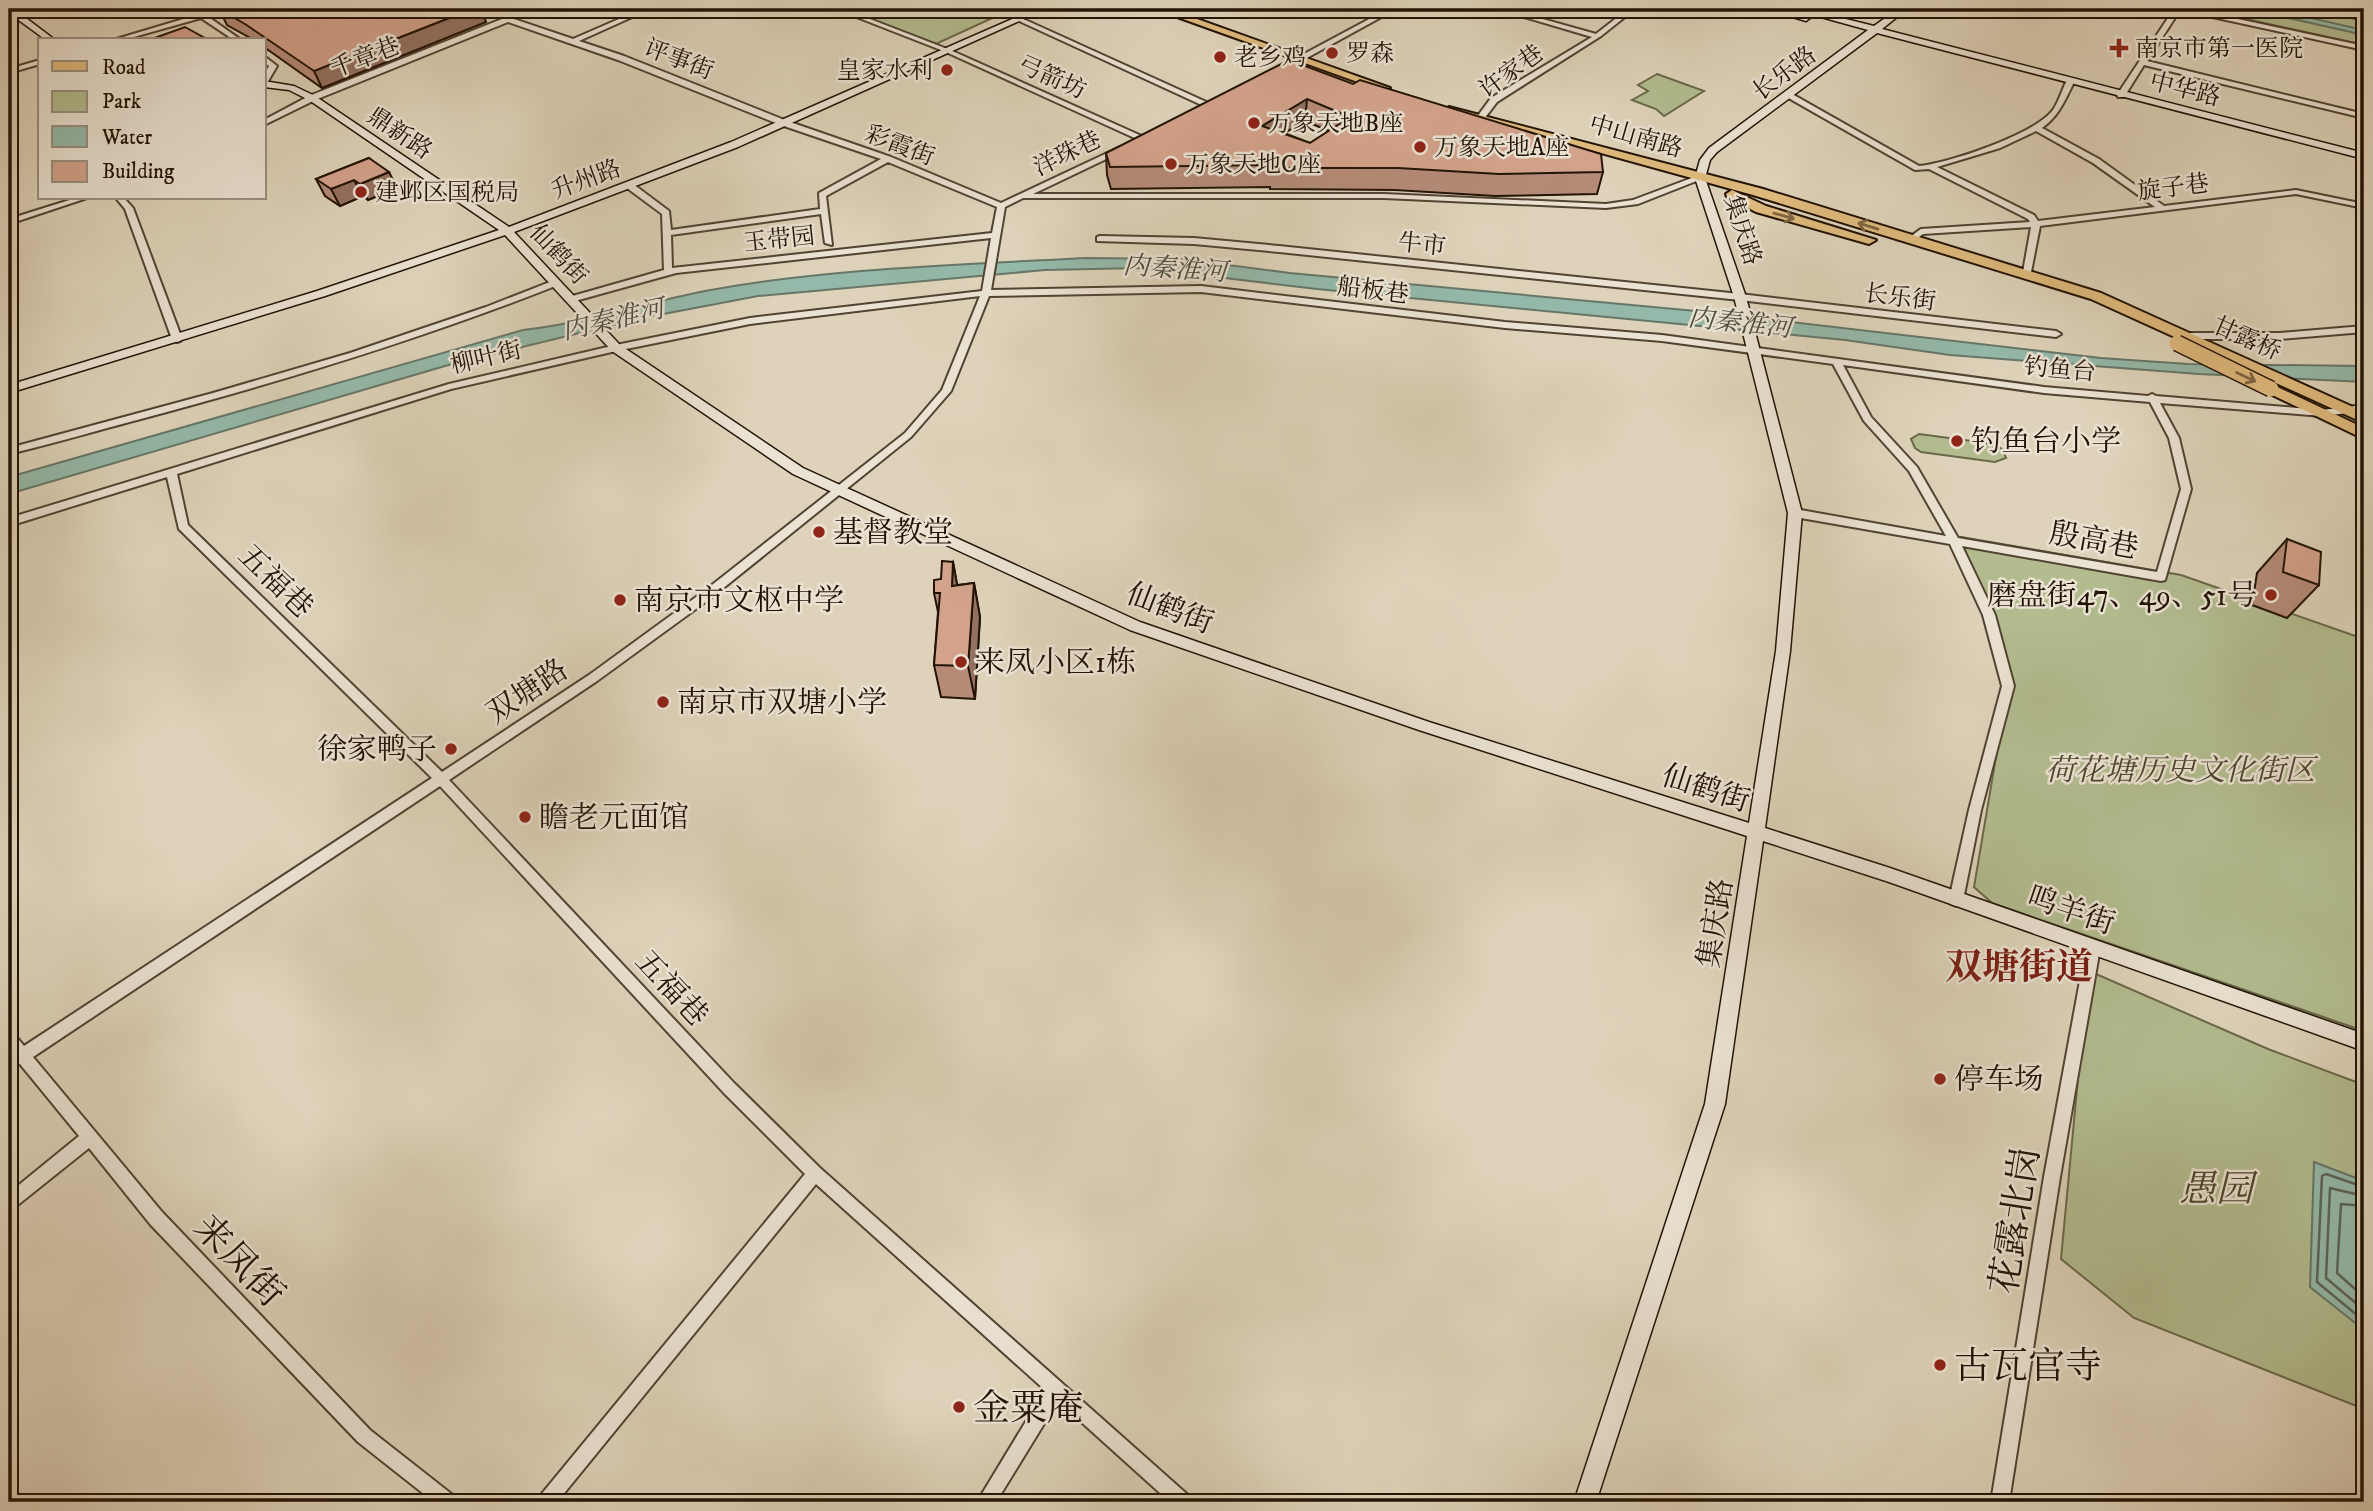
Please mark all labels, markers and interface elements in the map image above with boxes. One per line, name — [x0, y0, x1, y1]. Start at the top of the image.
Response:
street label: 千章巷 — [326, 31, 404, 85]
street label: 评事街 — [640, 33, 718, 87]
place label: 南京市第一医院 — [2135, 34, 2303, 64]
legend — [38, 38, 266, 200]
marker: 南京市第一医院 — [2109, 38, 2129, 58]
place label: 罗森 — [1346, 39, 1394, 69]
street label: 许家巷 — [1474, 39, 1550, 105]
street label: 长乐路 — [1747, 40, 1822, 107]
place label: 老乡鸡 — [1234, 43, 1306, 73]
marker: 罗森 — [1324, 45, 1340, 61]
marker: 老乡鸡 — [1212, 49, 1228, 65]
street label: 弓箭坊 — [1013, 50, 1091, 106]
text: Road — [102, 55, 146, 81]
place label: 皇家水利 — [837, 56, 933, 86]
marker: 皇家水利 — [939, 62, 955, 78]
street label: 中华路 — [2146, 67, 2223, 113]
text: Park — [102, 89, 142, 115]
street label: 鼎新路 — [361, 101, 438, 166]
place label: 万象天地B座 — [1268, 109, 1403, 139]
street label: 中山南路 — [1585, 109, 1686, 165]
marker: 万象天地B座 — [1246, 115, 1262, 131]
street label: 彩霞街 — [861, 119, 939, 173]
text: Water — [101, 125, 152, 151]
street label: 洋珠巷 — [1029, 125, 1106, 183]
place label: 万象天地A座 — [1434, 133, 1569, 163]
marker: 万象天地A座 — [1412, 139, 1428, 155]
place label: 万象天地C座 — [1185, 150, 1321, 180]
street label: 升州路 — [547, 154, 625, 206]
marker: 万象天地C座 — [1163, 156, 1179, 172]
text: Building — [102, 159, 175, 185]
street label: 旋子巷 — [2136, 169, 2211, 207]
place label: 建邺区国税局 — [375, 178, 519, 208]
marker: 建邺区国税局 — [353, 184, 369, 200]
street label: 集庆路 — [1717, 191, 1767, 269]
one-way arrow — [1773, 210, 1795, 223]
street label: 仙鹤街 — [523, 218, 594, 291]
one-way arrow — [1858, 219, 1880, 232]
street label: 玉带园 — [742, 221, 816, 259]
street label: 牛市 — [1396, 228, 1447, 262]
water label: 内秦淮河 — [1122, 249, 1232, 290]
street label: 船板巷 — [1335, 272, 1410, 310]
street label: 长乐街 — [1862, 279, 1937, 317]
water label: 内秦淮河 — [559, 292, 672, 348]
water label: 内秦淮河 — [1686, 302, 1797, 346]
street label: 甘露桥 — [2208, 311, 2286, 367]
street label: 柳叶街 — [448, 335, 525, 381]
street label: 钓鱼台 — [2023, 352, 2097, 388]
one-way arrow — [2235, 371, 2256, 385]
place label: 钓鱼台小学 — [1971, 424, 2121, 461]
marker: 钓鱼台小学 — [1949, 433, 1965, 449]
place label: 基督教堂 — [833, 515, 953, 552]
street label: 殷高巷 — [2046, 515, 2141, 568]
marker: 基督教堂 — [811, 524, 827, 540]
street label: 五福巷 — [230, 538, 320, 627]
street label: 仙鹤街 — [1121, 576, 1218, 643]
place label: 磨盘街47、49、51号 — [1987, 578, 2257, 615]
place label: 南京市文枢中学 — [634, 583, 844, 620]
marker: 磨盘街47、49、51号 — [2263, 587, 2279, 603]
marker: 南京市文枢中学 — [612, 592, 628, 608]
place label: 来凤小区1栋 — [975, 645, 1136, 682]
street label: 双塘路 — [480, 652, 575, 733]
marker: 来凤小区1栋 — [953, 654, 969, 670]
place label: 南京市双塘小学 — [677, 685, 887, 722]
marker: 南京市双塘小学 — [655, 694, 671, 710]
place label: 徐家鸭子 — [317, 732, 437, 769]
marker: 徐家鸭子 — [443, 741, 459, 757]
park label: 荷花塘历史文化街区 — [2045, 753, 2319, 790]
street label: 仙鹤街 — [1657, 758, 1754, 821]
place label: 瞻老元面馆 — [539, 800, 689, 837]
marker: 瞻老元面馆 — [517, 809, 533, 825]
street label: 集庆路 — [1691, 876, 1742, 971]
street label: 鸣羊街 — [2022, 879, 2119, 944]
street label: 五福巷 — [627, 943, 715, 1035]
district label: 双塘街道 — [1945, 945, 2093, 992]
place label: 停车场 — [1954, 1062, 2044, 1099]
marker: 停车场 — [1932, 1071, 1948, 1087]
street label: 花露北岗 — [1982, 1144, 2051, 1297]
park label: 愚园 — [2179, 1167, 2258, 1214]
street label: 来凤街 — [183, 1205, 294, 1318]
place label: 古瓦官寺 — [1954, 1344, 2102, 1391]
marker: 古瓦官寺 — [1932, 1357, 1948, 1373]
place label: 金粟庵 — [973, 1386, 1084, 1433]
marker: 金粟庵 — [951, 1399, 967, 1415]

